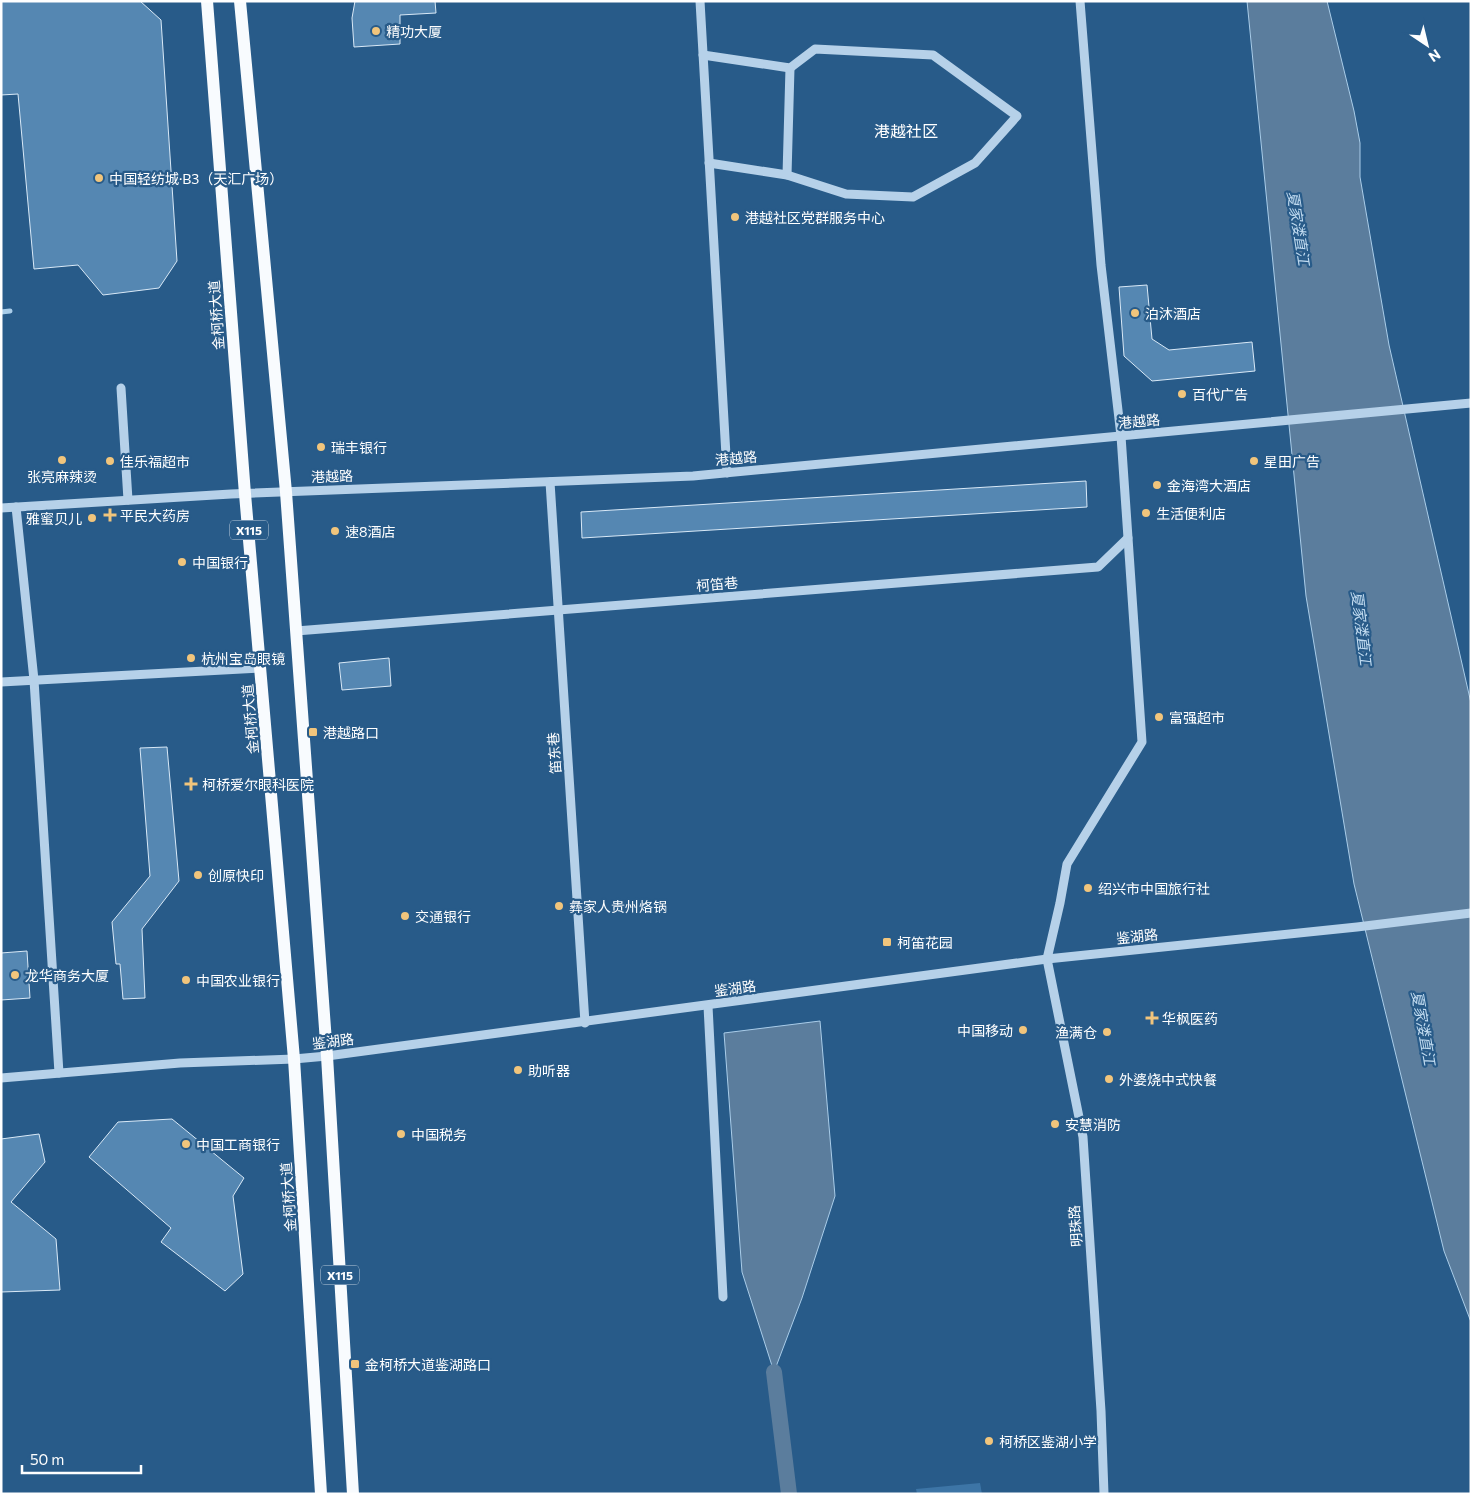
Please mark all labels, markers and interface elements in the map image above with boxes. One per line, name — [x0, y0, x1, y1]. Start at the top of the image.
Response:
north arrow — [1402, 20, 1452, 70]
place label: 精功大厦 — [386, 23, 442, 40]
marker: 精功大厦 — [370, 25, 382, 37]
text: N — [1426, 46, 1444, 66]
district label: 港越社区 — [874, 121, 938, 140]
place label: 中国轻纺城·B3（天汇广场） — [109, 170, 283, 187]
marker: 中国轻纺城·B3（天汇广场） — [93, 172, 105, 184]
water label: 夏家溇直江 — [1284, 190, 1314, 268]
place label: 港越社区党群服务中心 — [745, 209, 885, 226]
marker: 港越社区党群服务中心 — [729, 211, 741, 223]
street label: 金柯桥大道 — [205, 279, 227, 351]
place label: 泊沐酒店 — [1145, 305, 1201, 322]
marker: 泊沐酒店 — [1129, 307, 1141, 319]
place label: 百代广告 — [1192, 386, 1248, 403]
marker: 百代广告 — [1176, 388, 1188, 400]
street label: 港越路 — [1117, 411, 1161, 431]
place label: 瑞丰银行 — [331, 439, 387, 456]
marker: 瑞丰银行 — [315, 441, 327, 453]
street label: 港越路 — [714, 448, 758, 468]
place label: 佳乐福超市 — [120, 453, 190, 470]
place label: 星田广告 — [1264, 453, 1320, 470]
marker: 张亮麻辣烫 — [56, 454, 68, 466]
marker: 佳乐福超市 — [104, 455, 116, 467]
marker: 星田广告 — [1248, 455, 1260, 467]
street label: 港越路 — [311, 467, 353, 485]
place label: 张亮麻辣烫 — [27, 468, 97, 485]
place label: 金海湾大酒店 — [1167, 477, 1251, 494]
marker: 金海湾大酒店 — [1151, 479, 1163, 491]
place label: 生活便利店 — [1156, 505, 1226, 522]
place label: 平民大药房 — [120, 507, 190, 524]
marker: 生活便利店 — [1140, 507, 1152, 519]
marker: 平民大药房 — [104, 509, 116, 521]
place label: 雅蜜贝儿 — [26, 510, 82, 527]
marker: 雅蜜贝儿 — [86, 512, 98, 524]
road number: X115 — [230, 520, 268, 540]
place label: 速8酒店 — [345, 523, 396, 540]
marker: 速8酒店 — [329, 525, 341, 537]
place label: 中国银行 — [192, 554, 248, 571]
marker: 中国银行 — [176, 556, 188, 568]
street label: 柯笛巷 — [695, 574, 739, 594]
water label: 夏家溇直江 — [1348, 590, 1376, 668]
place label: 杭州宝岛眼镜 — [201, 650, 285, 667]
marker: 杭州宝岛眼镜 — [185, 652, 197, 664]
street label: 金柯桥大道 — [238, 683, 262, 755]
place label: 富强超市 — [1169, 709, 1225, 726]
marker: 富强超市 — [1153, 711, 1165, 723]
place label: 港越路口 — [323, 724, 379, 741]
marker: 港越路口 — [307, 726, 319, 738]
street label: 笛东巷 — [544, 731, 564, 775]
place label: 柯桥爱尔眼科医院 — [202, 776, 314, 793]
marker: 柯桥爱尔眼科医院 — [184, 777, 198, 791]
place label: 创原快印 — [208, 867, 264, 884]
marker: 创原快印 — [192, 869, 204, 881]
place label: 绍兴市中国旅行社 — [1098, 880, 1210, 897]
marker: 绍兴市中国旅行社 — [1082, 882, 1094, 894]
place label: 彝家人贵州烙锅 — [569, 898, 667, 915]
marker: 彝家人贵州烙锅 — [553, 900, 565, 912]
place label: 交通银行 — [415, 908, 471, 925]
marker: 交通银行 — [399, 910, 411, 922]
street label: 鉴湖路 — [1115, 925, 1159, 947]
place label: 柯笛花园 — [897, 934, 953, 951]
marker: 柯笛花园 — [881, 936, 893, 948]
place label: 龙华商务大厦 — [25, 967, 109, 984]
marker: 龙华商务大厦 — [9, 969, 21, 981]
place label: 中国农业银行 — [196, 972, 280, 989]
marker: 中国农业银行 — [180, 974, 192, 986]
street label: 鉴湖路 — [713, 977, 757, 999]
water label: 夏家溇直江 — [1409, 989, 1440, 1068]
place label: 华枫医药 — [1162, 1010, 1218, 1027]
marker: 华枫医药 — [1146, 1012, 1158, 1024]
place label: 中国移动 — [957, 1022, 1013, 1039]
marker: 中国移动 — [1017, 1024, 1029, 1036]
place label: 渔满仓 — [1055, 1024, 1097, 1041]
marker: 渔满仓 — [1101, 1026, 1113, 1038]
street label: 鉴湖路 — [311, 1030, 355, 1052]
place label: 助听器 — [528, 1062, 570, 1079]
marker: 助听器 — [512, 1064, 524, 1076]
place label: 外婆烧中式快餐 — [1119, 1071, 1217, 1088]
marker: 外婆烧中式快餐 — [1103, 1073, 1115, 1085]
place label: 安慧消防 — [1065, 1116, 1121, 1133]
marker: 安慧消防 — [1049, 1118, 1061, 1130]
place label: 中国税务 — [411, 1126, 467, 1143]
marker: 中国税务 — [395, 1128, 407, 1140]
place label: 中国工商银行 — [196, 1136, 280, 1153]
marker: 中国工商银行 — [180, 1138, 192, 1150]
street label: 金柯桥大道 — [277, 1161, 299, 1233]
street label: 明珠路 — [1065, 1204, 1085, 1248]
road number: X115 — [321, 1266, 359, 1284]
place label: 金柯桥大道鉴湖路口 — [365, 1356, 491, 1373]
marker: 金柯桥大道鉴湖路口 — [349, 1358, 361, 1370]
place label: 柯桥区鉴湖小学 — [999, 1433, 1097, 1450]
marker: 柯桥区鉴湖小学 — [983, 1435, 995, 1447]
scale bar — [22, 1442, 141, 1474]
text: 50 m — [30, 1450, 64, 1468]

